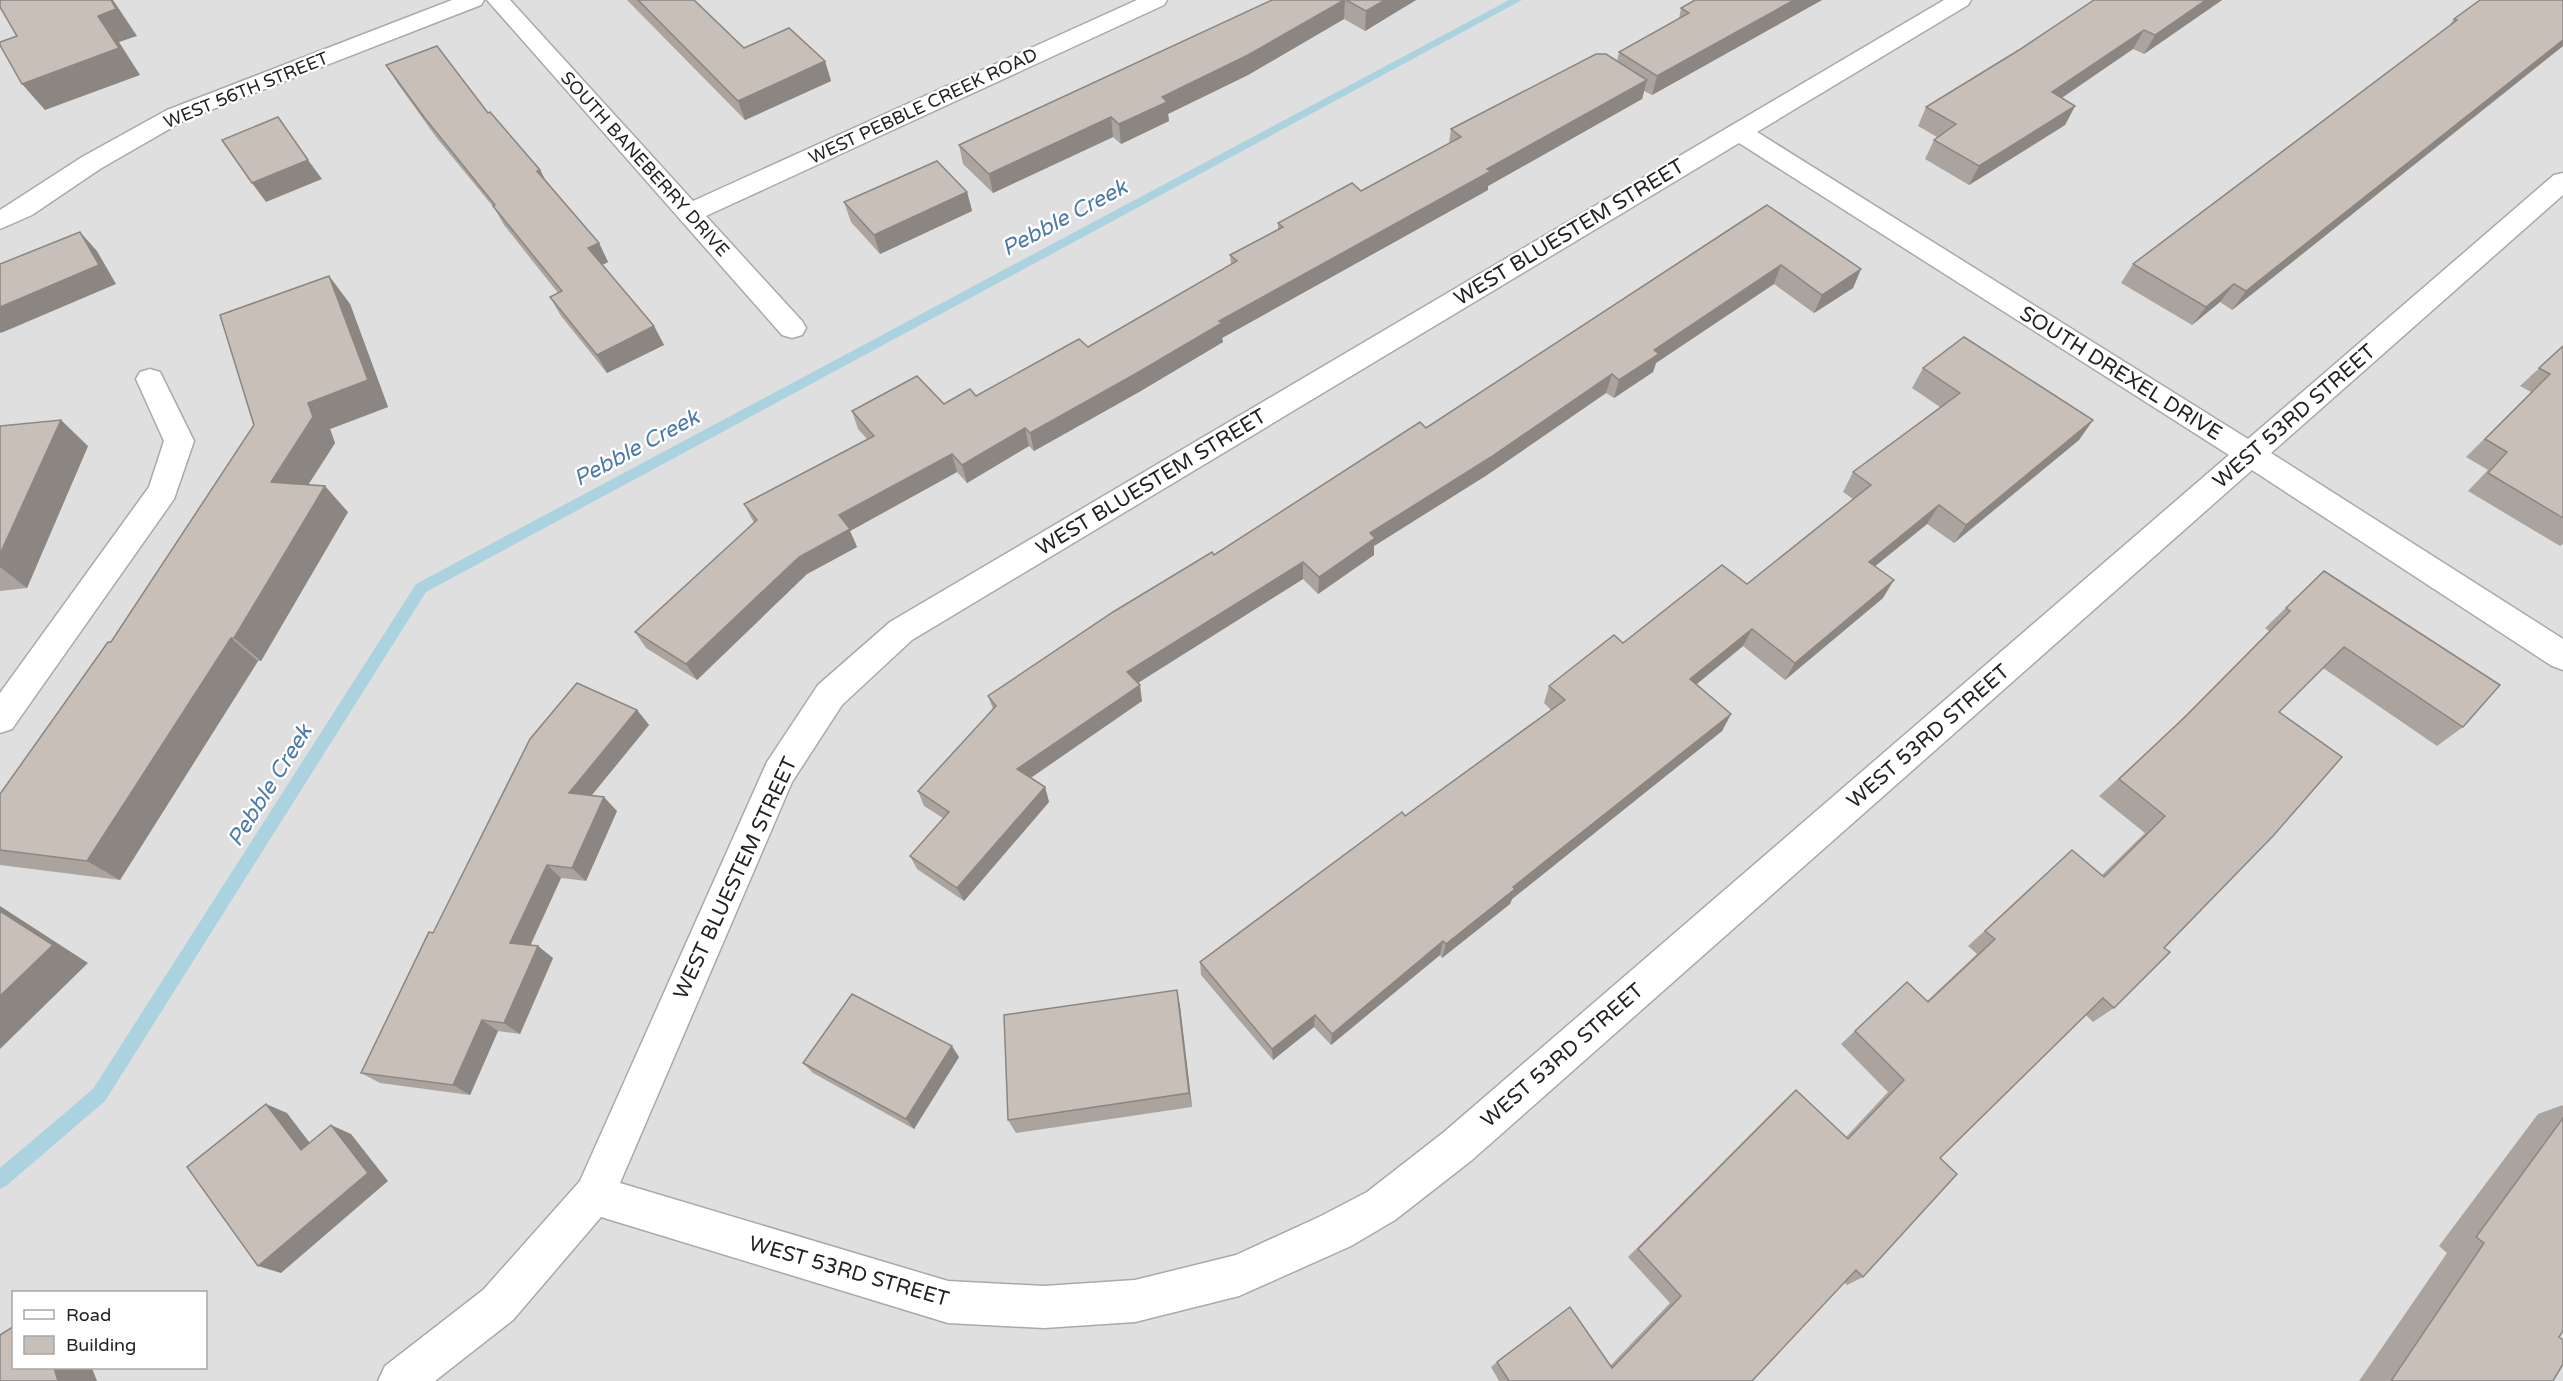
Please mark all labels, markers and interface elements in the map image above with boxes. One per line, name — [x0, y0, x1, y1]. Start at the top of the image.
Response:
street label: WEST PEBBLE CREEK ROAD — [805, 43, 1041, 169]
street label: WEST 56TH STREET — [160, 47, 332, 133]
street label: SOUTH BANEBERRY DRIVE — [556, 67, 734, 261]
street label: WEST BLUESTEM STREET — [1450, 154, 1689, 311]
water label: Pebble Creek — [997, 173, 1133, 262]
street label: SOUTH DREXEL DRIVE — [2015, 301, 2227, 446]
street label: WEST 53RD STREET — [2208, 339, 2381, 494]
water label: Pebble Creek — [569, 403, 705, 492]
street label: WEST BLUESTEM STREET — [1032, 404, 1271, 561]
street label: WEST 53RD STREET — [1842, 659, 2015, 814]
water label: Pebble Creek — [222, 718, 319, 851]
street label: WEST BLUESTEM STREET — [668, 753, 803, 1003]
street label: WEST 53RD STREET — [1476, 978, 1649, 1133]
street label: WEST 53RD STREET — [746, 1231, 952, 1312]
legend — [12, 1291, 207, 1369]
text: Road — [66, 1304, 111, 1326]
text: Building — [66, 1334, 136, 1356]

